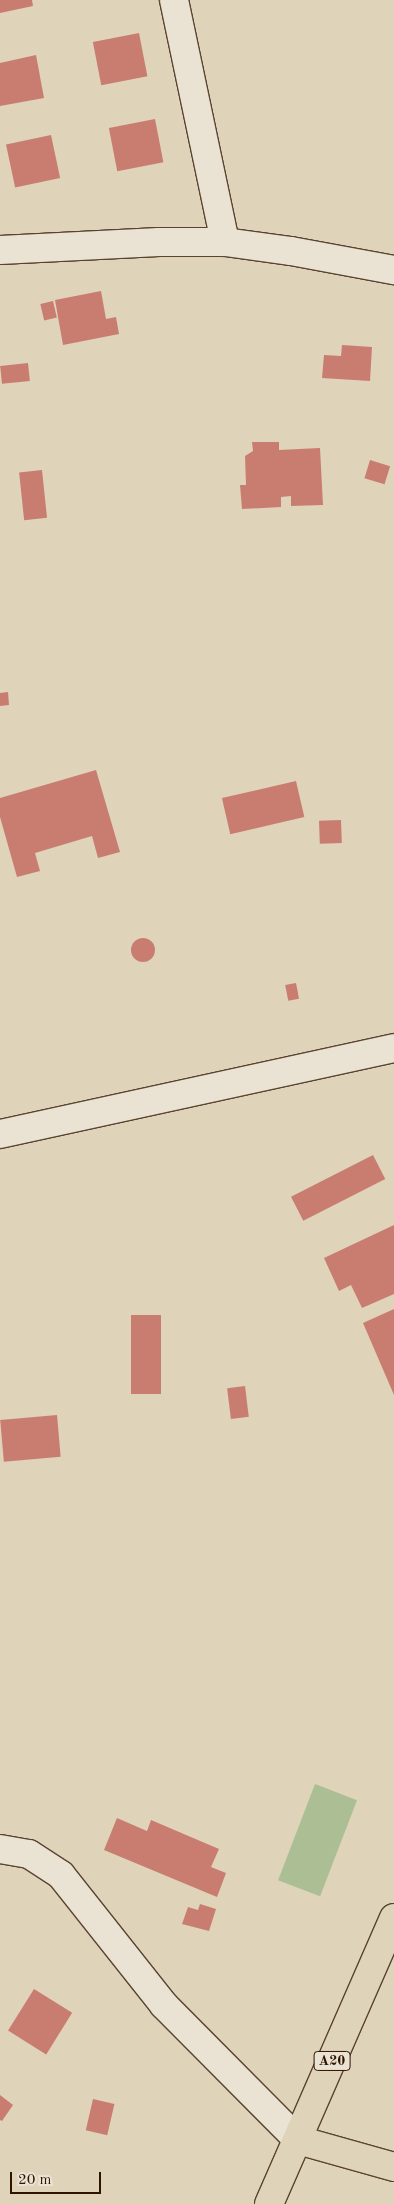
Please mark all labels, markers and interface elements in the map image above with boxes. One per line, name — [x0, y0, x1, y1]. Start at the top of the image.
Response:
road number: A20 — [313, 2050, 351, 2072]
scale bar — [12, 2162, 104, 2194]
text: 20 m — [18, 2173, 52, 2188]

